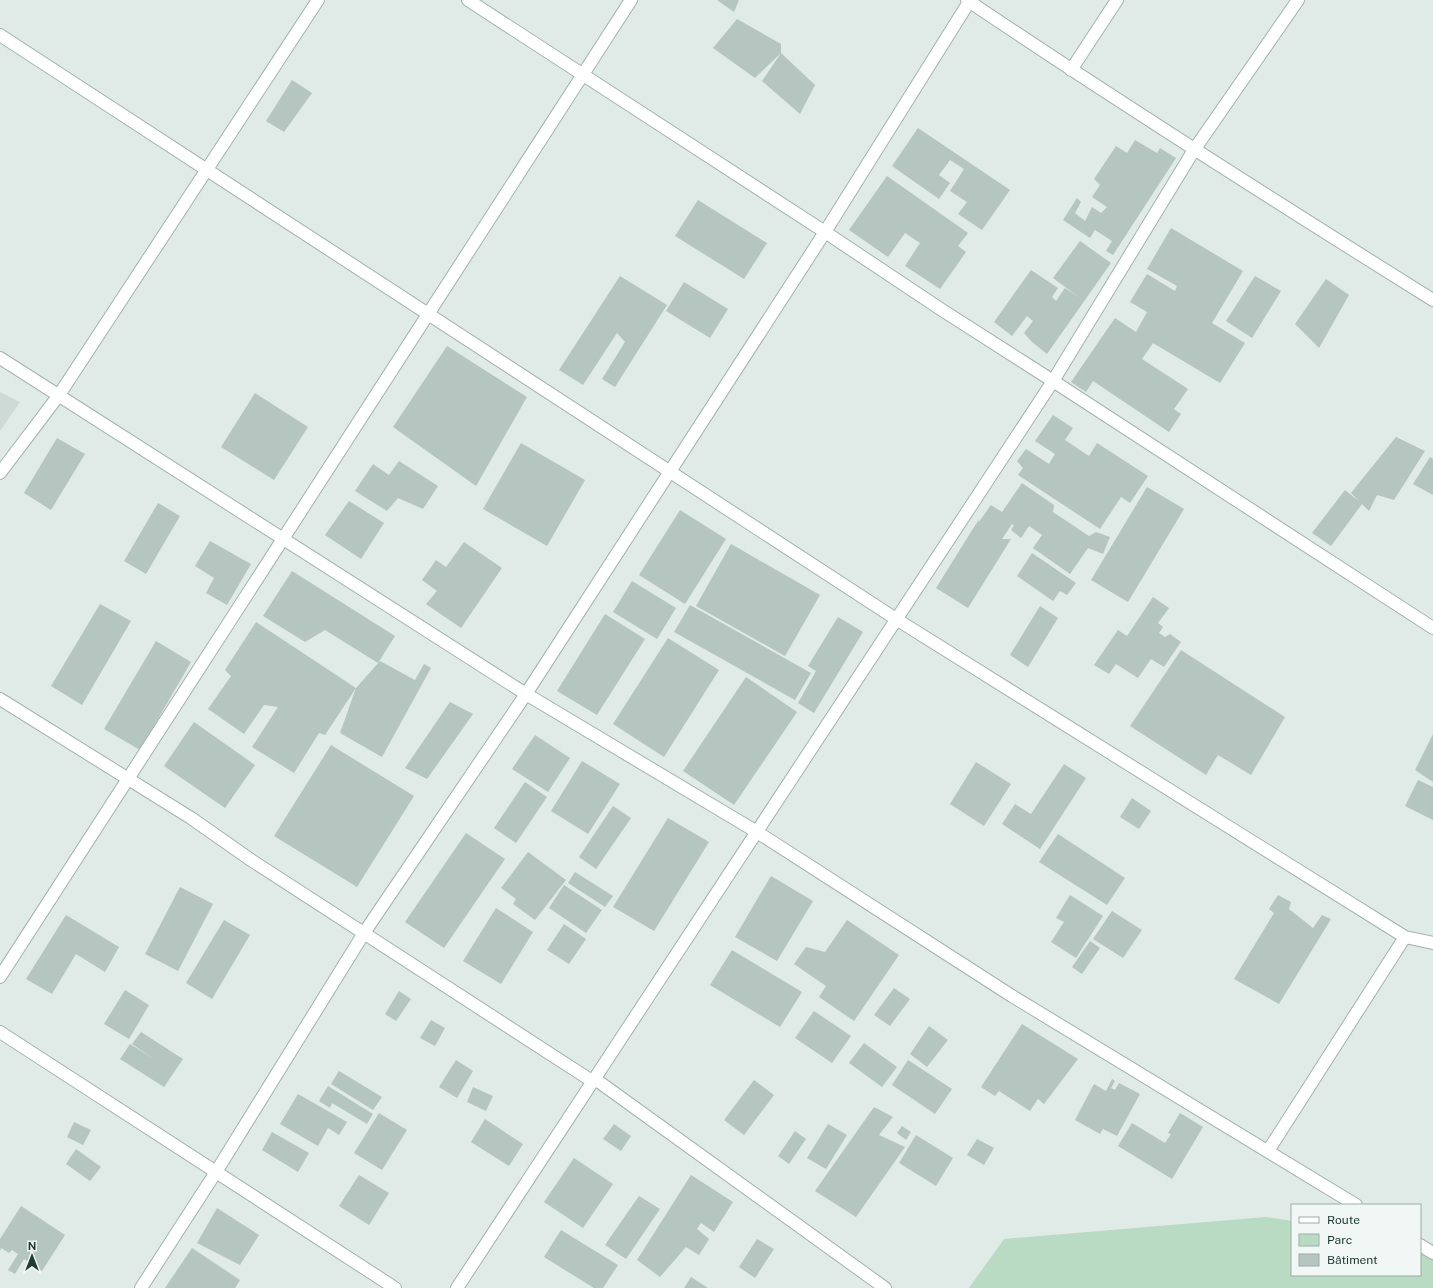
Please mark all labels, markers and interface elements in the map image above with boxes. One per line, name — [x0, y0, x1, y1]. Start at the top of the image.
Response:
legend — [1291, 1204, 1421, 1276]
text: Route — [1327, 1213, 1360, 1227]
text: Parc — [1327, 1233, 1352, 1247]
north arrow — [12, 1236, 52, 1276]
text: N — [28, 1240, 36, 1252]
text: Bâtiment — [1327, 1253, 1378, 1267]

